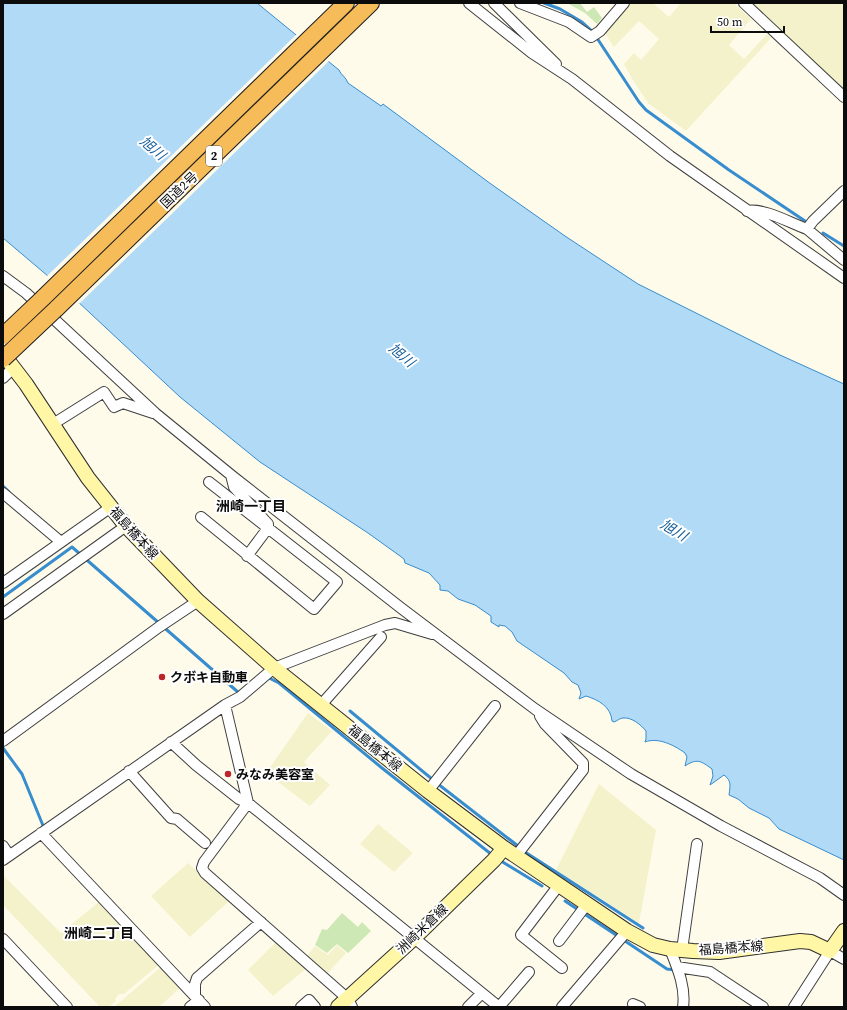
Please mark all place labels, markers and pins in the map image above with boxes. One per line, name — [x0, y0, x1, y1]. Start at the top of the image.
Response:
place label: クボキ自動車 — [170, 669, 248, 686]
marker: クボキ自動車 — [157, 672, 167, 682]
place label: みなみ美容室 — [236, 766, 314, 783]
marker: みなみ美容室 — [223, 769, 233, 779]

